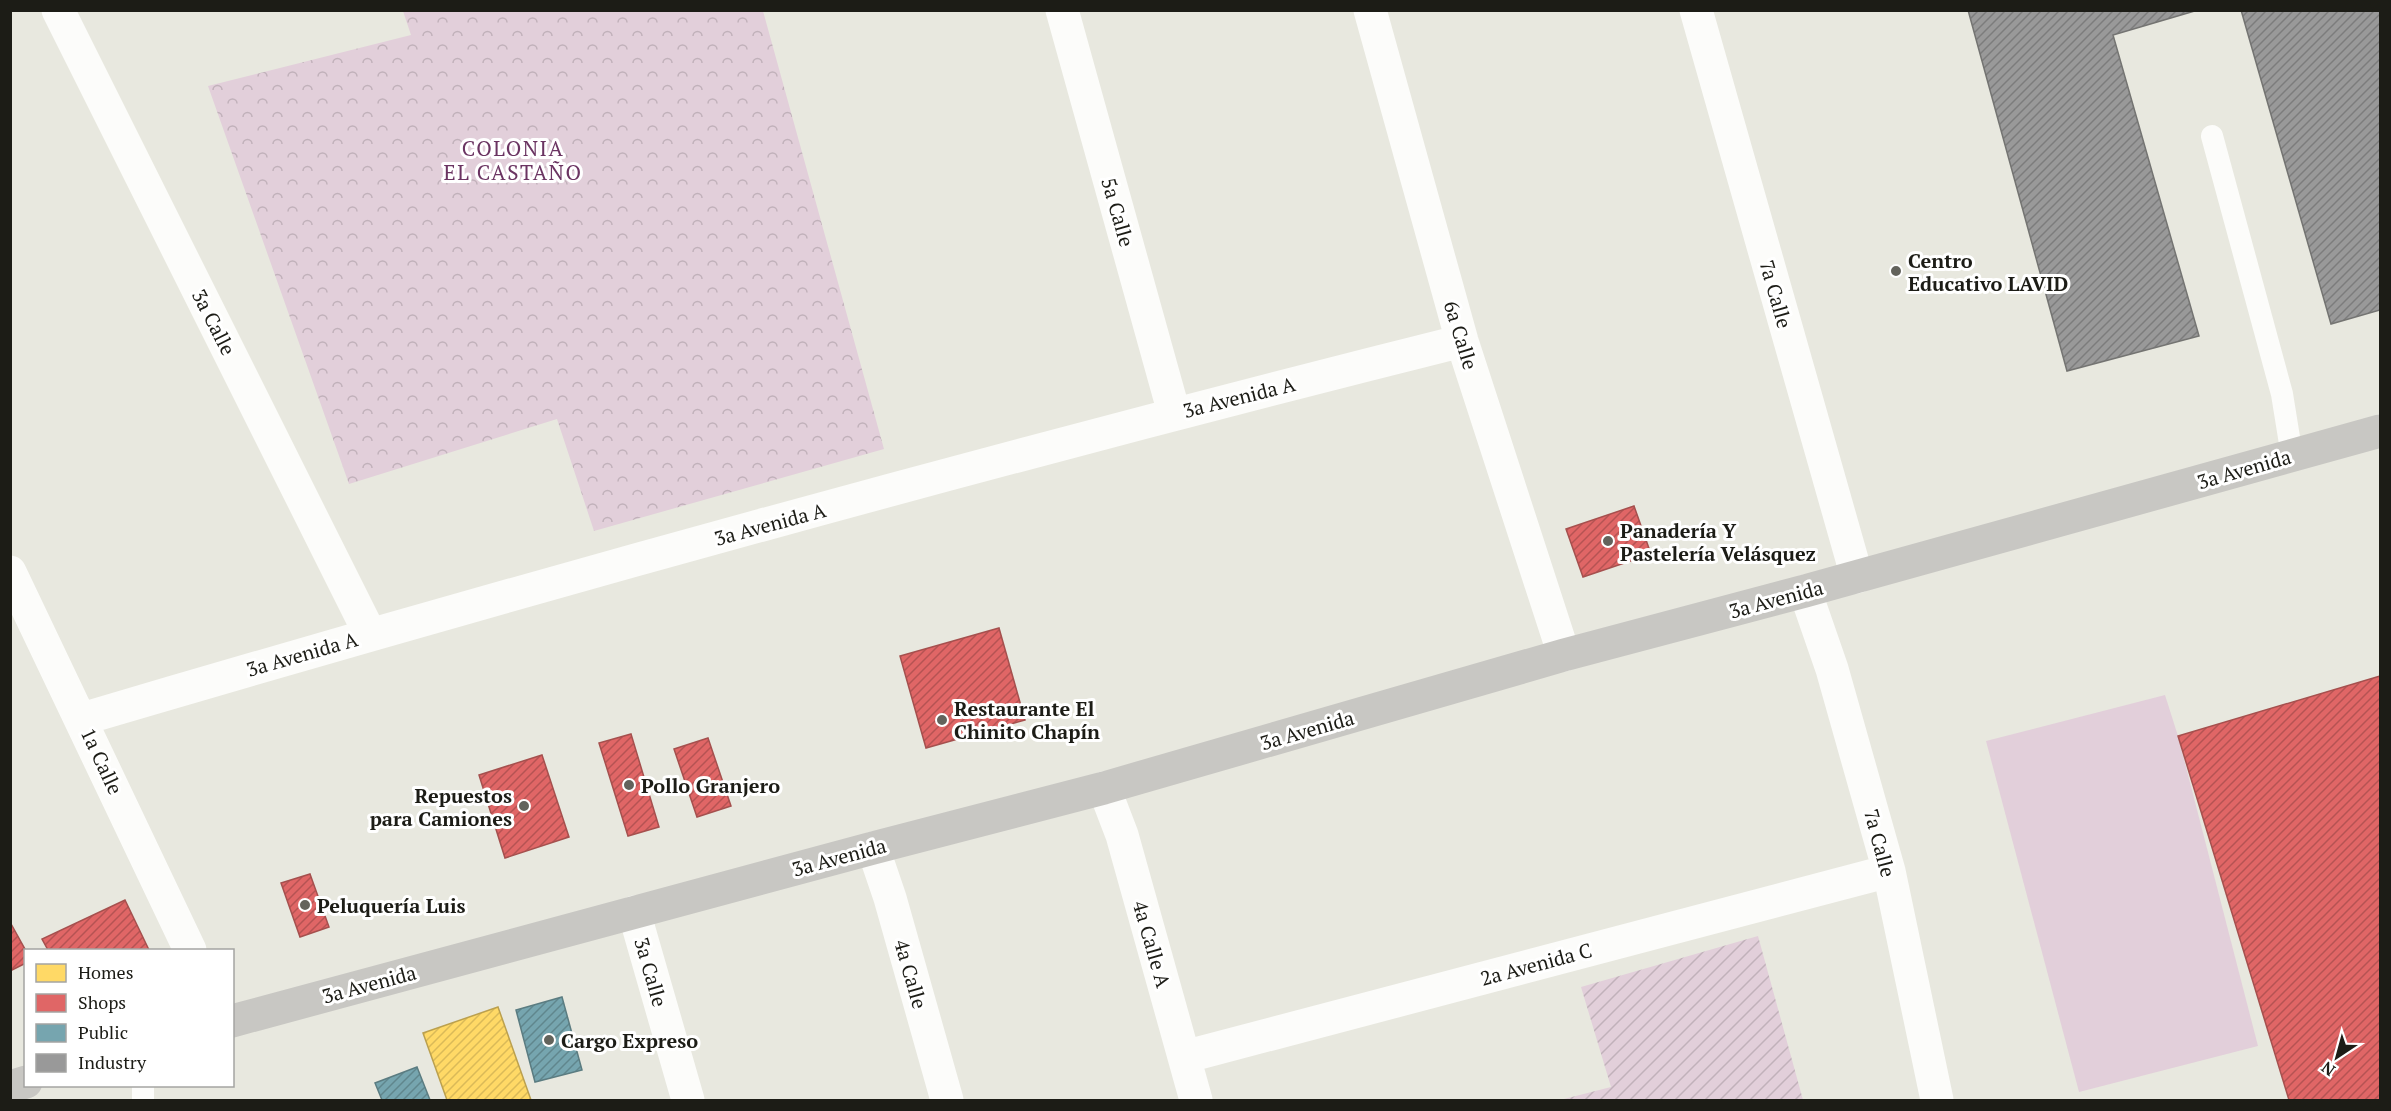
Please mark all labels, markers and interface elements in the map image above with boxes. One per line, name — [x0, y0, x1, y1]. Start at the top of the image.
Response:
district label: COLONIA EL CASTAÑO — [443, 134, 583, 186]
street label: 5a Calle — [1095, 174, 1141, 250]
place label: Centro Educativo LAVID — [1908, 247, 2068, 297]
street label: 7a Calle — [1753, 257, 1799, 331]
marker: Centro Educativo LAVID — [1889, 264, 1903, 278]
street label: 3a Calle — [186, 284, 242, 360]
street label: 6a Calle — [1438, 297, 1484, 373]
street label: 3a Avenida A — [1180, 370, 1298, 424]
street label: 3a Avenida — [2194, 443, 2294, 495]
street label: 3a Avenida A — [711, 496, 829, 552]
place label: Panadería Y Pastelería Velásquez — [1620, 517, 1816, 567]
marker: Panadería Y Pastelería Velásquez — [1601, 534, 1615, 548]
street label: 3a Avenida — [1726, 573, 1826, 625]
street label: 3a Avenida A — [243, 625, 361, 683]
place label: Restaurante El Chinito Chapín — [954, 695, 1100, 745]
street label: 3a Avenida — [1257, 704, 1357, 756]
marker: Restaurante El Chinito Chapín — [935, 713, 949, 727]
street label: 1a Calle — [75, 723, 129, 799]
place label: Pollo Granjero — [641, 772, 780, 799]
marker: Pollo Granjero — [622, 778, 636, 792]
place label: Repuestos para Camiones — [370, 782, 512, 832]
marker: Repuestos para Camiones — [517, 799, 531, 813]
street label: 7a Calle — [1858, 806, 1902, 880]
street label: 3a Avenida — [789, 831, 889, 883]
place label: Peluquería Luis — [317, 892, 466, 919]
marker: Peluquería Luis — [298, 898, 312, 912]
street label: 4a Calle A — [1127, 898, 1177, 991]
street label: 3a Calle — [628, 934, 674, 1010]
street label: 4a Calle — [888, 936, 934, 1012]
street label: 2a Avenida C — [1477, 936, 1595, 992]
legend — [24, 949, 234, 1087]
street label: 3a Avenida — [319, 958, 419, 1010]
text: Homes — [78, 960, 133, 984]
text: Shops — [78, 990, 126, 1014]
text: Public — [78, 1020, 128, 1044]
place label: Cargo Expreso — [561, 1027, 698, 1054]
north arrow — [2307, 1027, 2367, 1087]
marker: Cargo Expreso — [542, 1033, 556, 1047]
text: Industry — [78, 1050, 147, 1074]
text: N — [2317, 1057, 2340, 1082]

